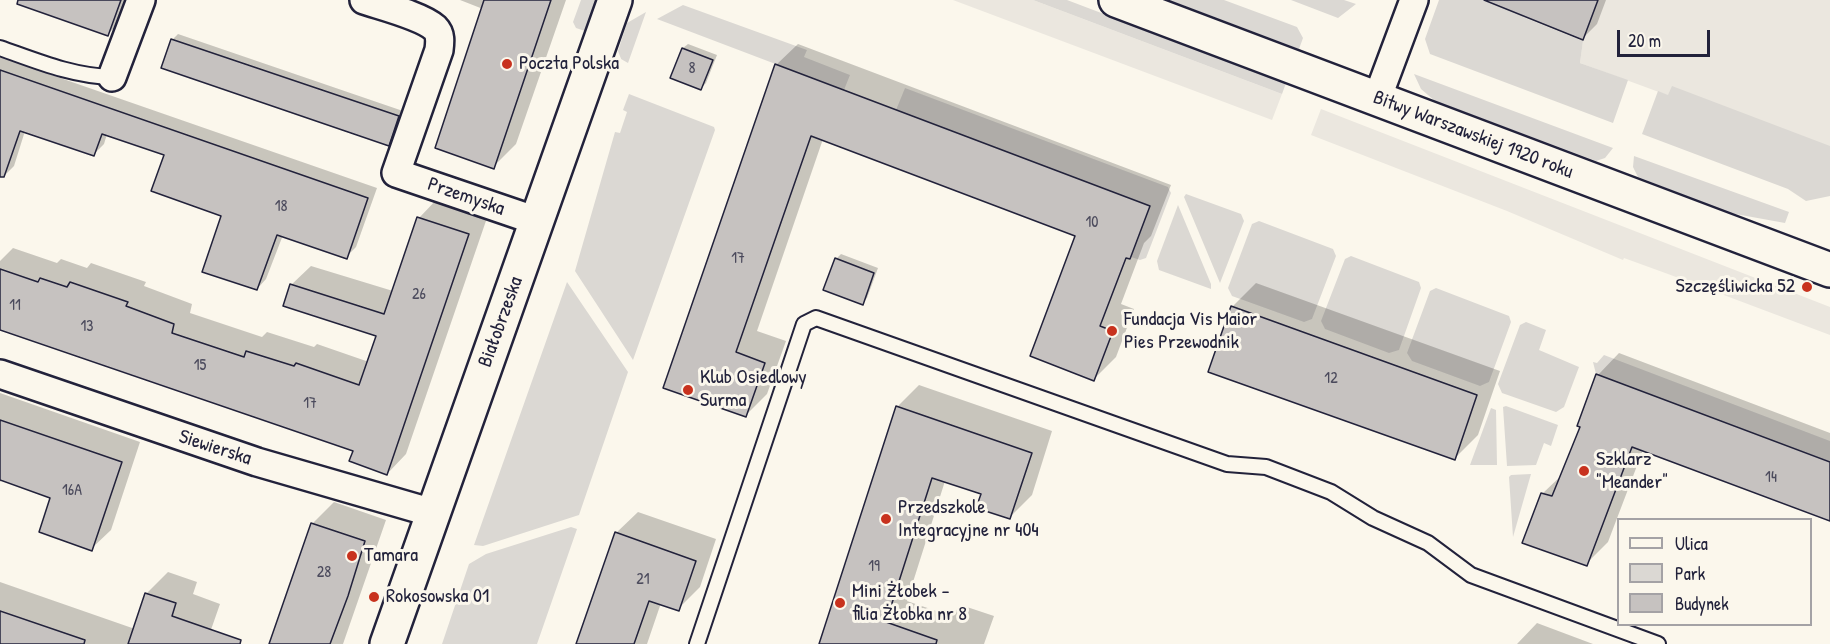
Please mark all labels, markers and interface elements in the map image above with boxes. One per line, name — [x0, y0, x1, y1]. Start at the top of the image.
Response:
scale bar — [1620, 18, 1713, 56]
text: 20 m — [1628, 28, 1661, 53]
place label: Poczta Polska — [519, 52, 619, 76]
marker: Poczta Polska — [500, 57, 514, 71]
house number: 8 — [689, 59, 695, 79]
street label: Bitwy Warszawskiej 1920 roku — [1370, 86, 1576, 184]
street label: Przemyska — [424, 173, 508, 221]
house number: 18 — [275, 197, 287, 217]
house number: 10 — [1086, 213, 1098, 233]
house number: 17 — [731, 249, 745, 269]
street label: Białobrzeska — [474, 274, 528, 370]
place label: Szczęśliwicka 52 — [1675, 275, 1795, 299]
marker: Szczęśliwicka 52 — [1800, 280, 1814, 294]
house number: 26 — [412, 285, 426, 305]
house number: 11 — [9, 296, 21, 316]
place label: Fundacja Vis Maior Pies Przewodnik — [1124, 308, 1257, 355]
house number: 13 — [81, 317, 93, 337]
marker: Fundacja Vis Maior Pies Przewodnik — [1105, 324, 1119, 338]
house number: 15 — [194, 356, 206, 376]
place label: Klub Osiedlowy Surma — [700, 366, 807, 413]
house number: 12 — [1324, 369, 1338, 389]
marker: Klub Osiedlowy Surma — [681, 383, 695, 397]
house number: 17 — [303, 394, 317, 414]
street label: Siewierska — [176, 425, 254, 471]
place label: Szklarz "Meander" — [1596, 448, 1668, 495]
marker: Szklarz "Meander" — [1577, 464, 1591, 478]
house number: 14 — [1765, 468, 1777, 488]
house number: 16A — [62, 481, 82, 501]
place label: Przedszkole Integracyjne nr 404 — [898, 496, 1039, 543]
marker: Przedszkole Integracyjne nr 404 — [879, 512, 893, 526]
legend — [1617, 518, 1812, 626]
text: Ulica — [1675, 531, 1708, 556]
place label: Tamara — [364, 544, 418, 568]
marker: Tamara — [345, 549, 359, 563]
house number: 19 — [868, 557, 880, 577]
text: Park — [1675, 561, 1705, 586]
house number: 28 — [317, 563, 331, 583]
house number: 21 — [636, 570, 650, 590]
place label: Mini Żłobek - filia Żłobka nr 8 — [852, 580, 967, 627]
place label: Rokosowska 01 — [386, 585, 489, 609]
marker: Rokosowska 01 — [367, 590, 381, 604]
text: Budynek — [1675, 591, 1729, 616]
marker: Mini Żłobek - filia Żłobka nr 8 — [833, 596, 847, 610]

